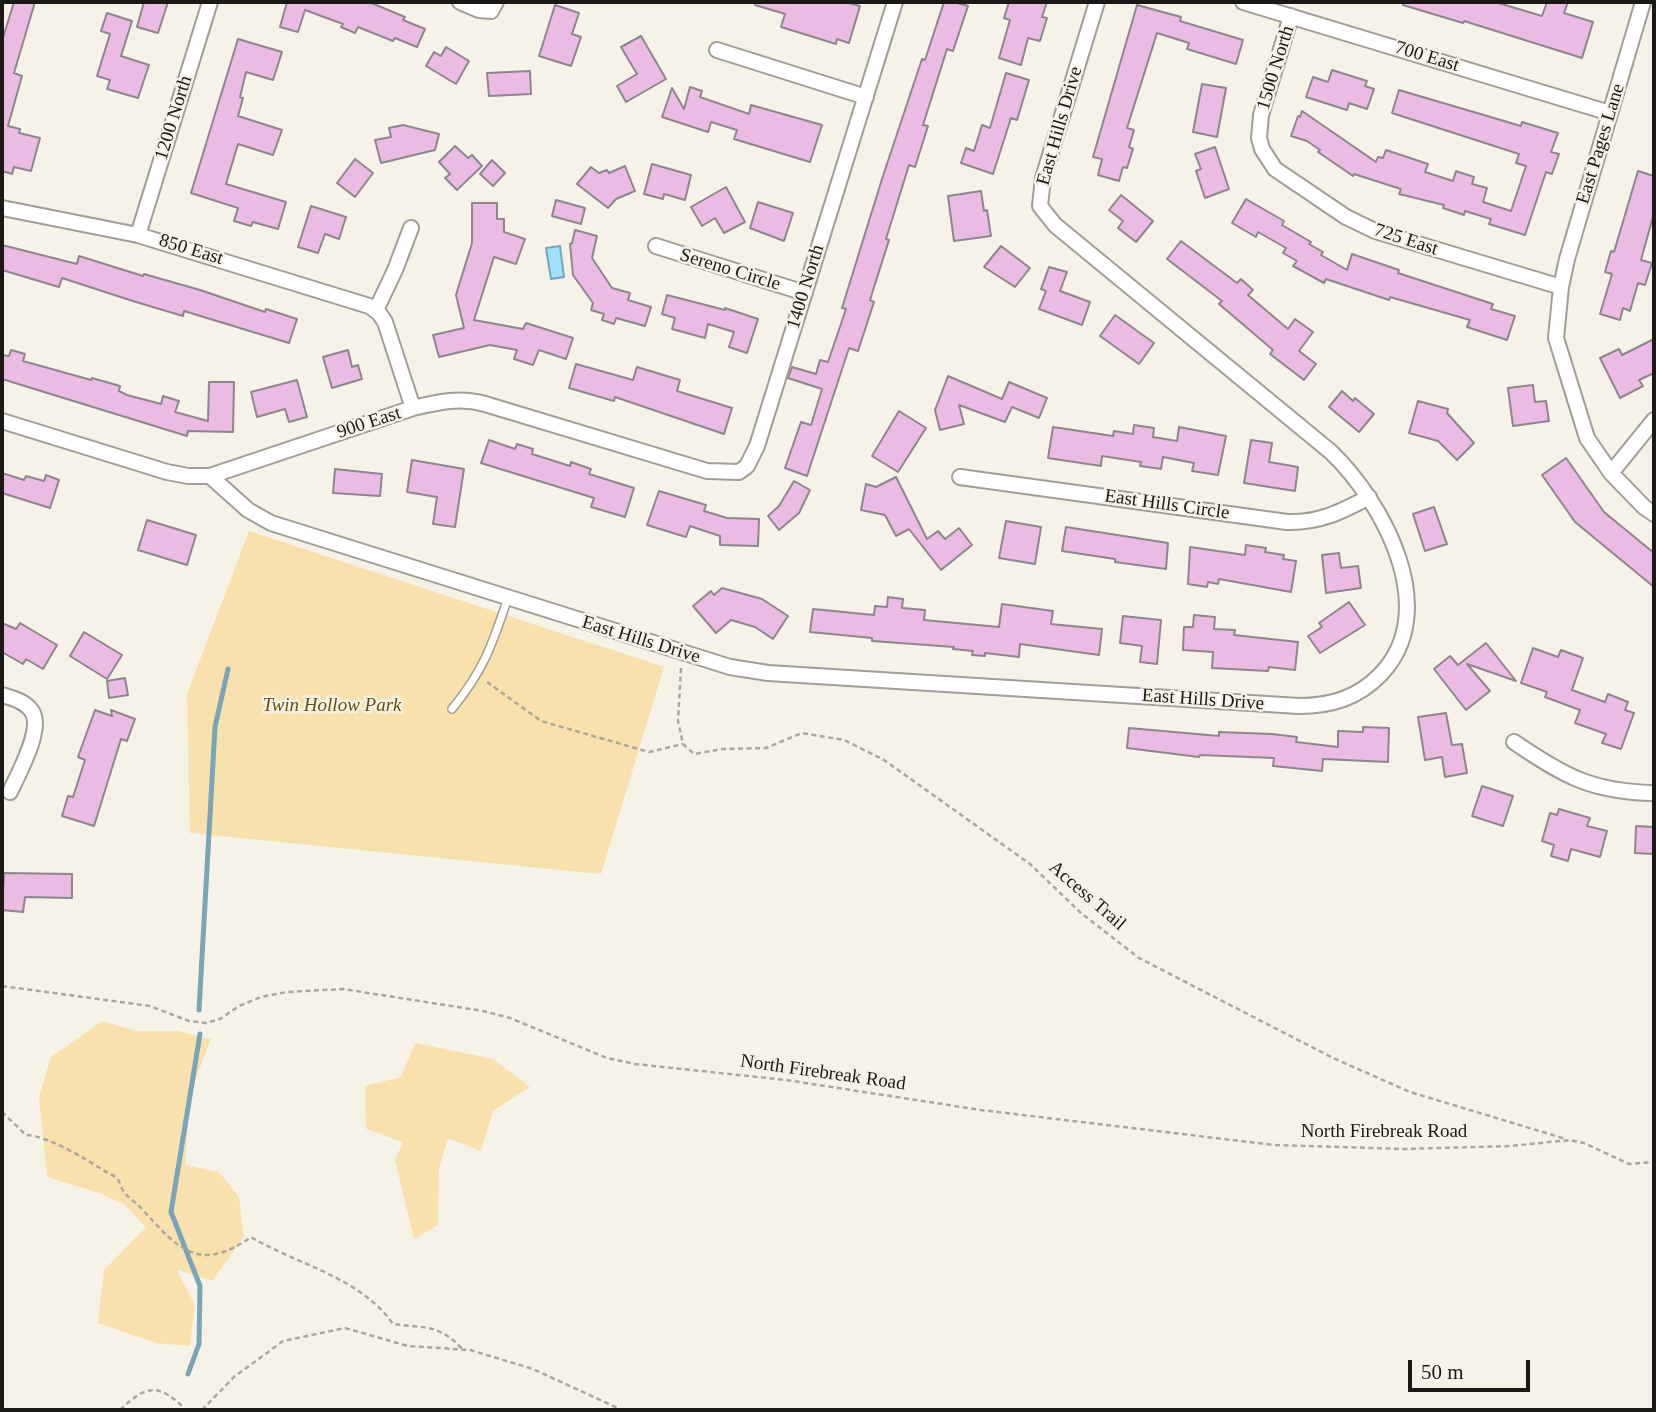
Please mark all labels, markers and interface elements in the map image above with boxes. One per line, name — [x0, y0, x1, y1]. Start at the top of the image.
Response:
street label: 1500 North — [1252, 23, 1300, 113]
street label: 700 East — [1392, 36, 1462, 78]
street label: East Hills Drive — [1032, 64, 1088, 188]
street label: 1200 North — [150, 73, 198, 163]
street label: East Pages Lane — [1572, 81, 1630, 207]
street label: 725 East — [1371, 219, 1441, 261]
street label: 850 East — [156, 229, 226, 271]
street label: 1400 North — [782, 242, 830, 332]
street label: Sereno Circle — [677, 244, 783, 296]
street label: 900 East — [334, 402, 404, 444]
street label: East Hills Circle — [1103, 485, 1231, 525]
street label: East Hills Drive — [579, 611, 703, 669]
street label: East Hills Drive — [1141, 684, 1265, 716]
park label: Twin Hollow Park — [263, 695, 401, 717]
street label: Access Trail — [1044, 856, 1130, 936]
street label: North Firebreak Road — [739, 1050, 907, 1096]
street label: North Firebreak Road — [1301, 1121, 1467, 1143]
scale bar — [1411, 1346, 1534, 1390]
text: 50 m — [1421, 1360, 1464, 1384]

